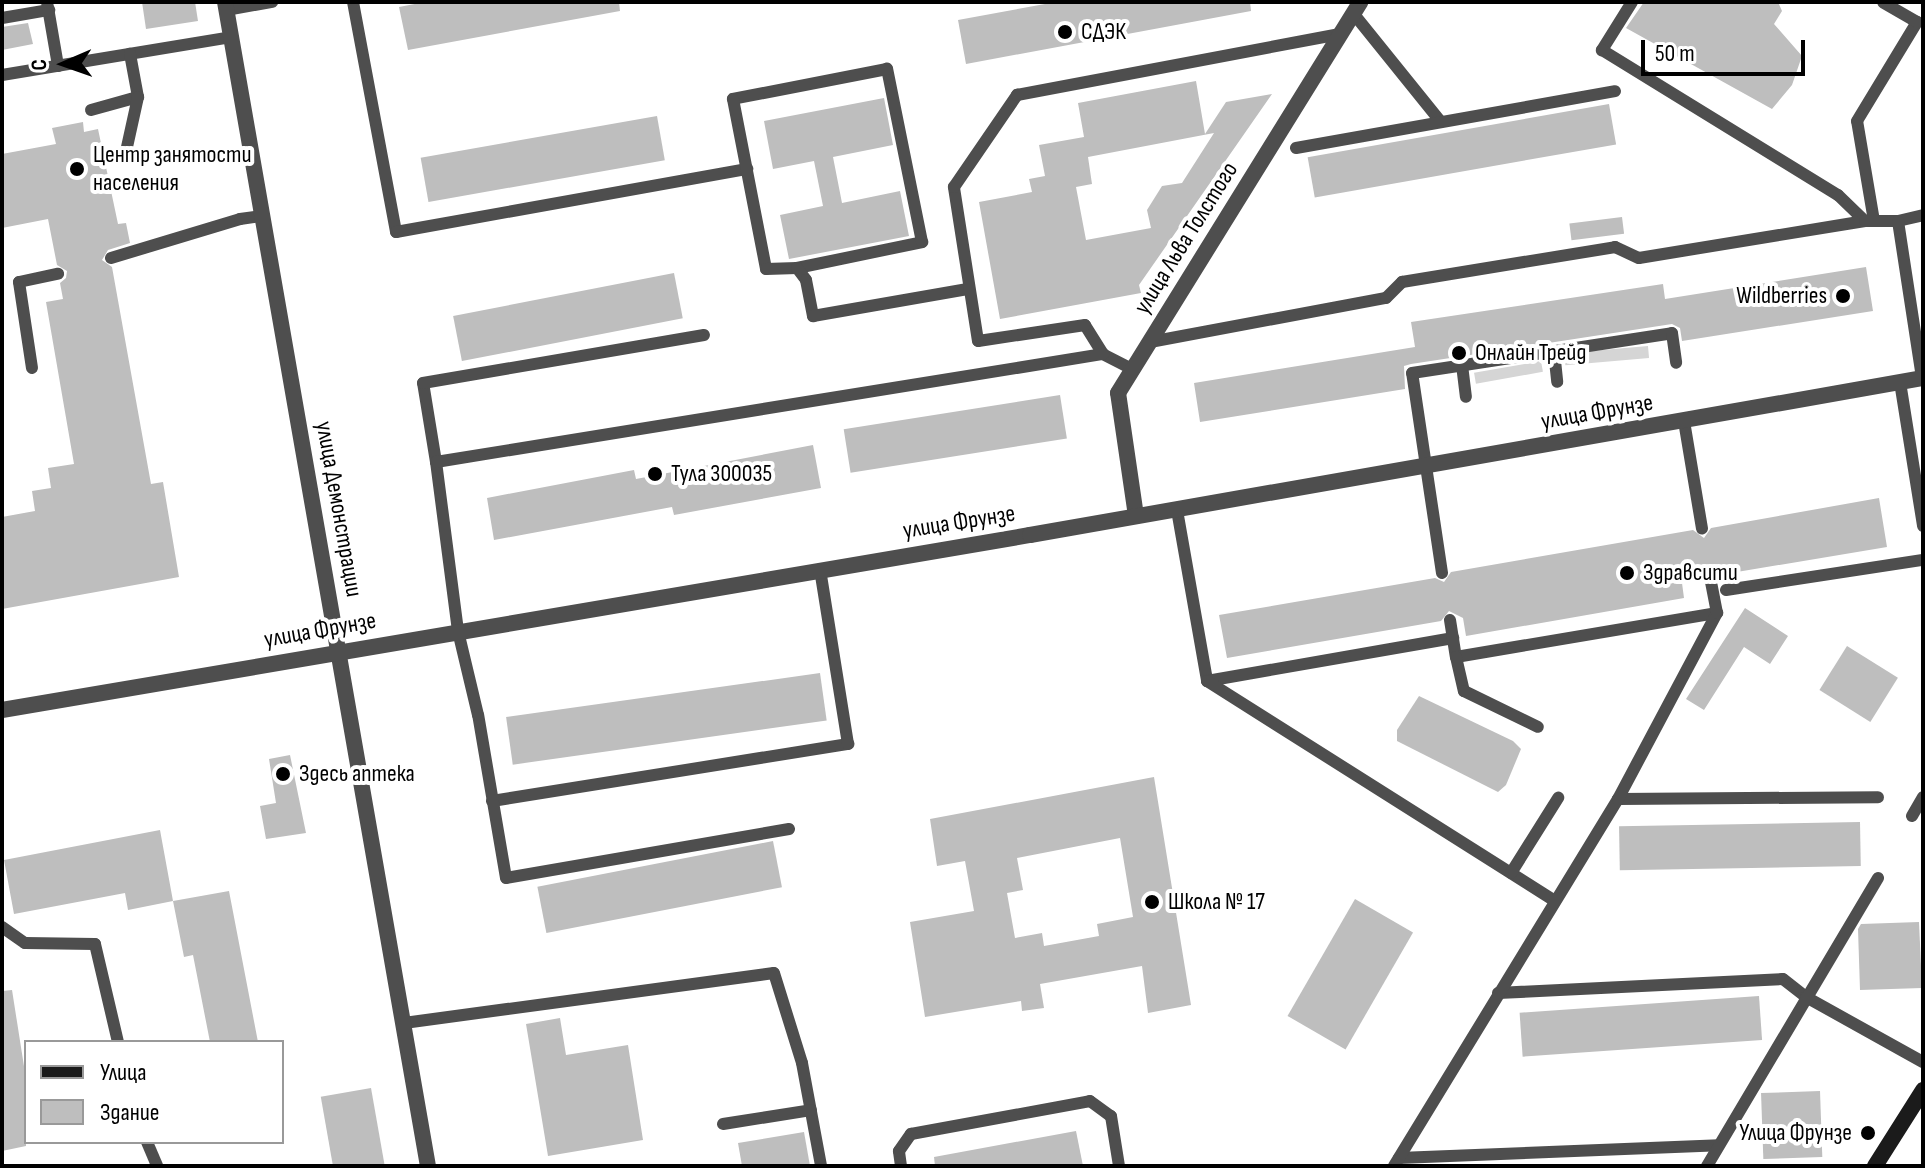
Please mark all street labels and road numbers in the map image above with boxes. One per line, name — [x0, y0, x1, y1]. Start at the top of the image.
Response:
street label: улица Льва Толстого — [1128, 157, 1244, 319]
street label: улица Фрунзе — [1539, 388, 1655, 436]
street label: улица Демонстрации — [309, 419, 369, 599]
street label: улица Фрунзе — [901, 499, 1017, 545]
street label: улица Фрунзе — [262, 606, 378, 654]

